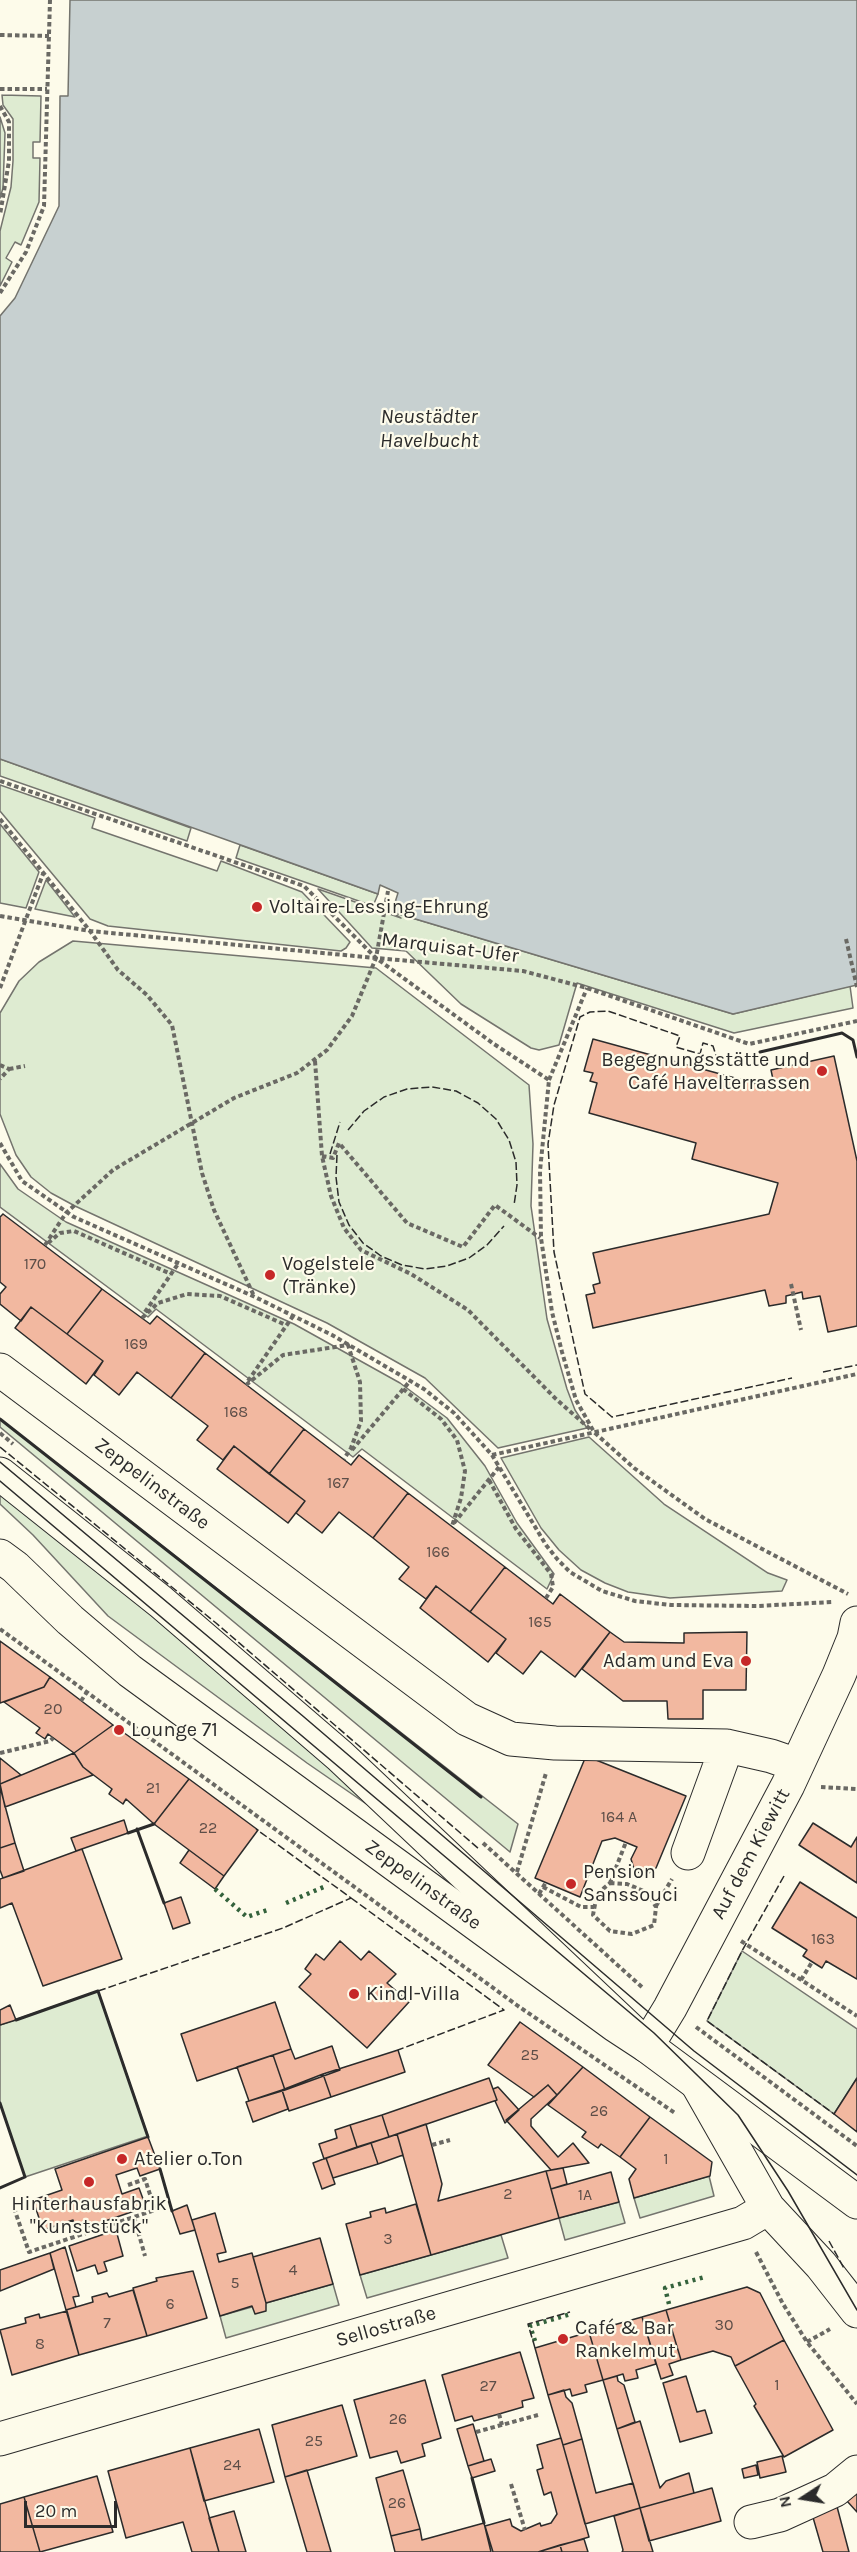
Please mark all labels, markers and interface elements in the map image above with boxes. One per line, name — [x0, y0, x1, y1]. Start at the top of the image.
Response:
water label: Neustädter Havelbucht — [380, 404, 478, 454]
place label: Voltaire-Lessing-Ehrung — [269, 895, 488, 919]
marker: Voltaire-Lessing-Ehrung — [250, 900, 264, 914]
street label: Marquisat-Ufer — [380, 928, 520, 968]
place label: Begegnungsstätte und Café Havelterrassen — [601, 1048, 810, 1095]
marker: Begegnungsstätte und Café Havelterrassen — [815, 1064, 829, 1078]
place label: Vogelstele (Tränke) — [282, 1252, 375, 1299]
house number: 170 — [24, 1254, 46, 1274]
marker: Vogelstele (Tränke) — [263, 1268, 277, 1282]
house number: 169 — [124, 1334, 148, 1354]
house number: 168 — [224, 1402, 248, 1422]
street label: Zeppelinstraße — [90, 1433, 214, 1535]
house number: 167 — [327, 1473, 349, 1493]
house number: 166 — [426, 1542, 450, 1562]
house number: 165 — [528, 1612, 552, 1632]
place label: Adam und Eva — [603, 1649, 734, 1673]
marker: Adam und Eva — [739, 1654, 753, 1668]
house number: 20 — [44, 1699, 62, 1719]
place label: Lounge 71 — [131, 1718, 218, 1742]
marker: Lounge 71 — [112, 1723, 126, 1737]
house number: 21 — [146, 1778, 160, 1798]
street label: Auf dem Kiewitt — [706, 1785, 796, 1923]
house number: 164 A — [601, 1807, 637, 1827]
house number: 22 — [199, 1818, 217, 1838]
street label: Zeppelinstraße — [360, 1835, 486, 1935]
place label: Pension Sanssouci — [583, 1860, 679, 1907]
marker: Pension Sanssouci — [564, 1877, 578, 1891]
house number: 163 — [811, 1929, 835, 1949]
place label: Kindl-Villa — [366, 1982, 460, 2006]
marker: Kindl-Villa — [347, 1987, 361, 2001]
house number: 25 — [521, 2045, 539, 2065]
house number: 26 — [590, 2101, 608, 2121]
place label: Atelier o.Ton — [134, 2147, 243, 2171]
house number: 1 — [663, 2149, 669, 2169]
marker: Atelier o.Ton — [115, 2152, 129, 2166]
marker: Hinterhausfabrik "Kunststück" — [82, 2175, 96, 2189]
house number: 2 — [503, 2184, 513, 2204]
house number: 1A — [578, 2185, 592, 2205]
place label: Hinterhausfabrik "Kunststück" — [11, 2192, 167, 2239]
house number: 3 — [383, 2229, 393, 2249]
house number: 4 — [289, 2260, 297, 2280]
house number: 5 — [230, 2273, 240, 2293]
house number: 6 — [165, 2294, 175, 2314]
street label: Sellostraße — [333, 2301, 439, 2353]
house number: 7 — [103, 2313, 111, 2333]
house number: 30 — [715, 2315, 733, 2335]
place label: Café & Bar Rankelmut — [575, 2316, 676, 2363]
marker: Café & Bar Rankelmut — [556, 2332, 570, 2346]
house number: 8 — [35, 2334, 45, 2354]
house number: 1 — [774, 2375, 780, 2395]
house number: 27 — [480, 2376, 496, 2396]
house number: 26 — [389, 2409, 407, 2429]
house number: 25 — [305, 2431, 323, 2451]
house number: 24 — [223, 2455, 241, 2475]
north arrow — [773, 2468, 833, 2528]
scale bar — [27, 2489, 120, 2527]
house number: 26 — [388, 2493, 406, 2513]
text: N — [774, 2494, 795, 2509]
text: 20 m — [35, 2500, 77, 2522]

